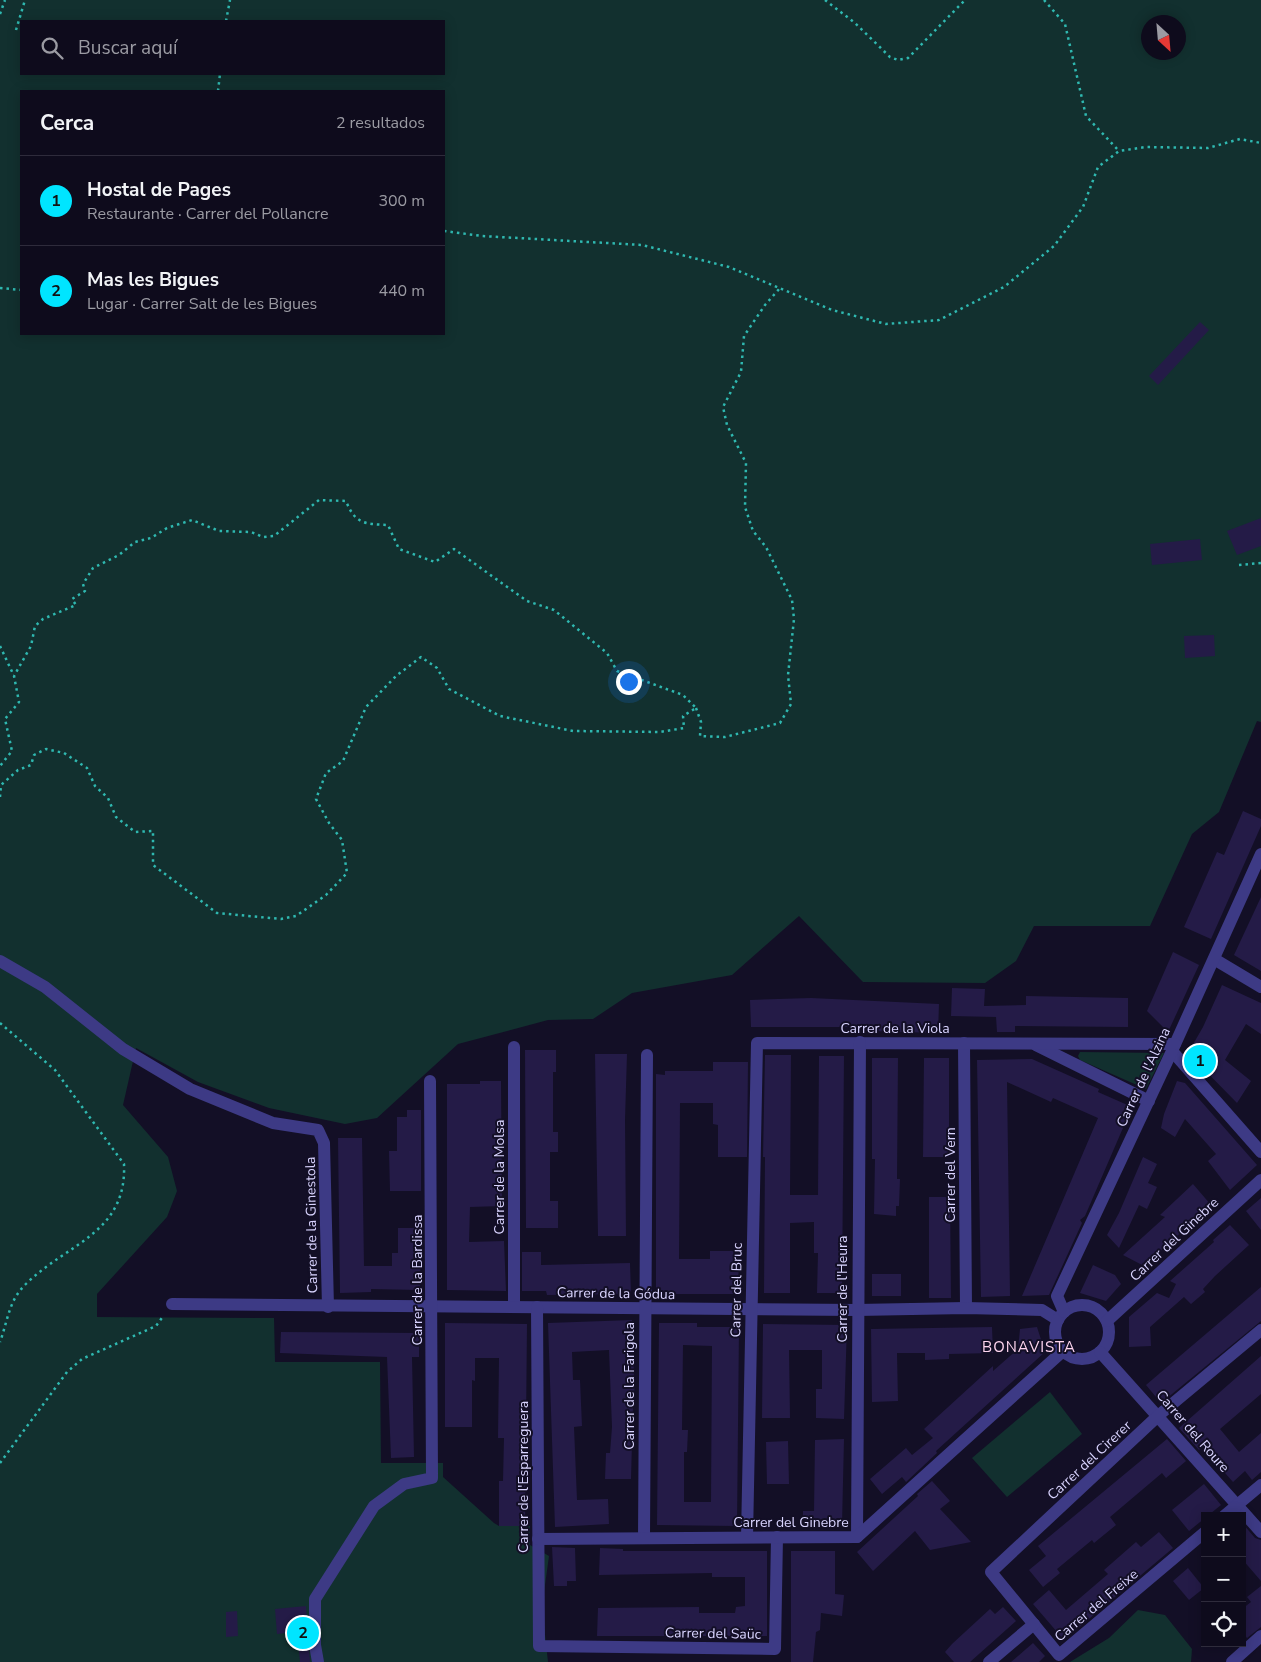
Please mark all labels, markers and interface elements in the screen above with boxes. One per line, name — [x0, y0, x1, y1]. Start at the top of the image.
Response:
north arrow — [1141, 15, 1186, 60]
search box — [20, 20, 445, 75]
icon: search — [38, 34, 66, 62]
text: Buscar aquí — [78, 35, 177, 61]
text: Cerca — [40, 109, 94, 137]
text: 2 resultados — [336, 112, 425, 134]
text: Hostal de Pages — [87, 177, 231, 203]
text: 1 — [51, 190, 61, 212]
text: 300 m — [378, 190, 425, 212]
text: Restaurante · Carrer del Pollancre — [87, 203, 328, 225]
text: Mas les Bigues — [87, 267, 219, 293]
text: 2 — [51, 280, 61, 302]
text: 440 m — [378, 280, 425, 302]
text: Lugar · Carrer Salt de les Bigues — [87, 293, 317, 315]
your location — [616, 669, 642, 695]
street label: Carrer de la Viola — [840, 1019, 950, 1038]
street label: Carrer de l'Alzina — [1112, 1024, 1175, 1130]
pin: 1 — [1184, 1042, 1216, 1080]
street label: Carrer de la Molsa — [490, 1120, 509, 1234]
street label: Carrer del Vern — [941, 1127, 960, 1223]
street label: Carrer de la Ginestola — [301, 1157, 322, 1293]
street label: Carrer del Ginebre — [1126, 1193, 1223, 1286]
street label: Carrer de la Bardissa — [408, 1214, 427, 1346]
street label: Carrer de l'Heura — [833, 1236, 852, 1342]
street label: Carrer del Bruc — [726, 1242, 747, 1338]
street label: Carrer de la Gódua — [557, 1283, 675, 1304]
street label: Carrer de la Farigola — [620, 1322, 639, 1450]
district label: BONAVISTA — [982, 1337, 1076, 1357]
street label: Carrer del Roure — [1152, 1386, 1234, 1476]
street label: Carrer de l'Esparreguera — [514, 1401, 533, 1553]
street label: Carrer del Cirerer — [1043, 1416, 1135, 1504]
map controls — [1201, 1512, 1246, 1647]
button: + — [1201, 1512, 1246, 1557]
street label: Carrer del Ginebre — [733, 1513, 849, 1532]
button: − — [1201, 1557, 1246, 1602]
street label: Carrer del Freixe — [1050, 1565, 1142, 1646]
button: locate — [1201, 1602, 1246, 1647]
pin: 2 — [287, 1614, 319, 1652]
street label: Carrer del Saüc — [665, 1623, 762, 1644]

